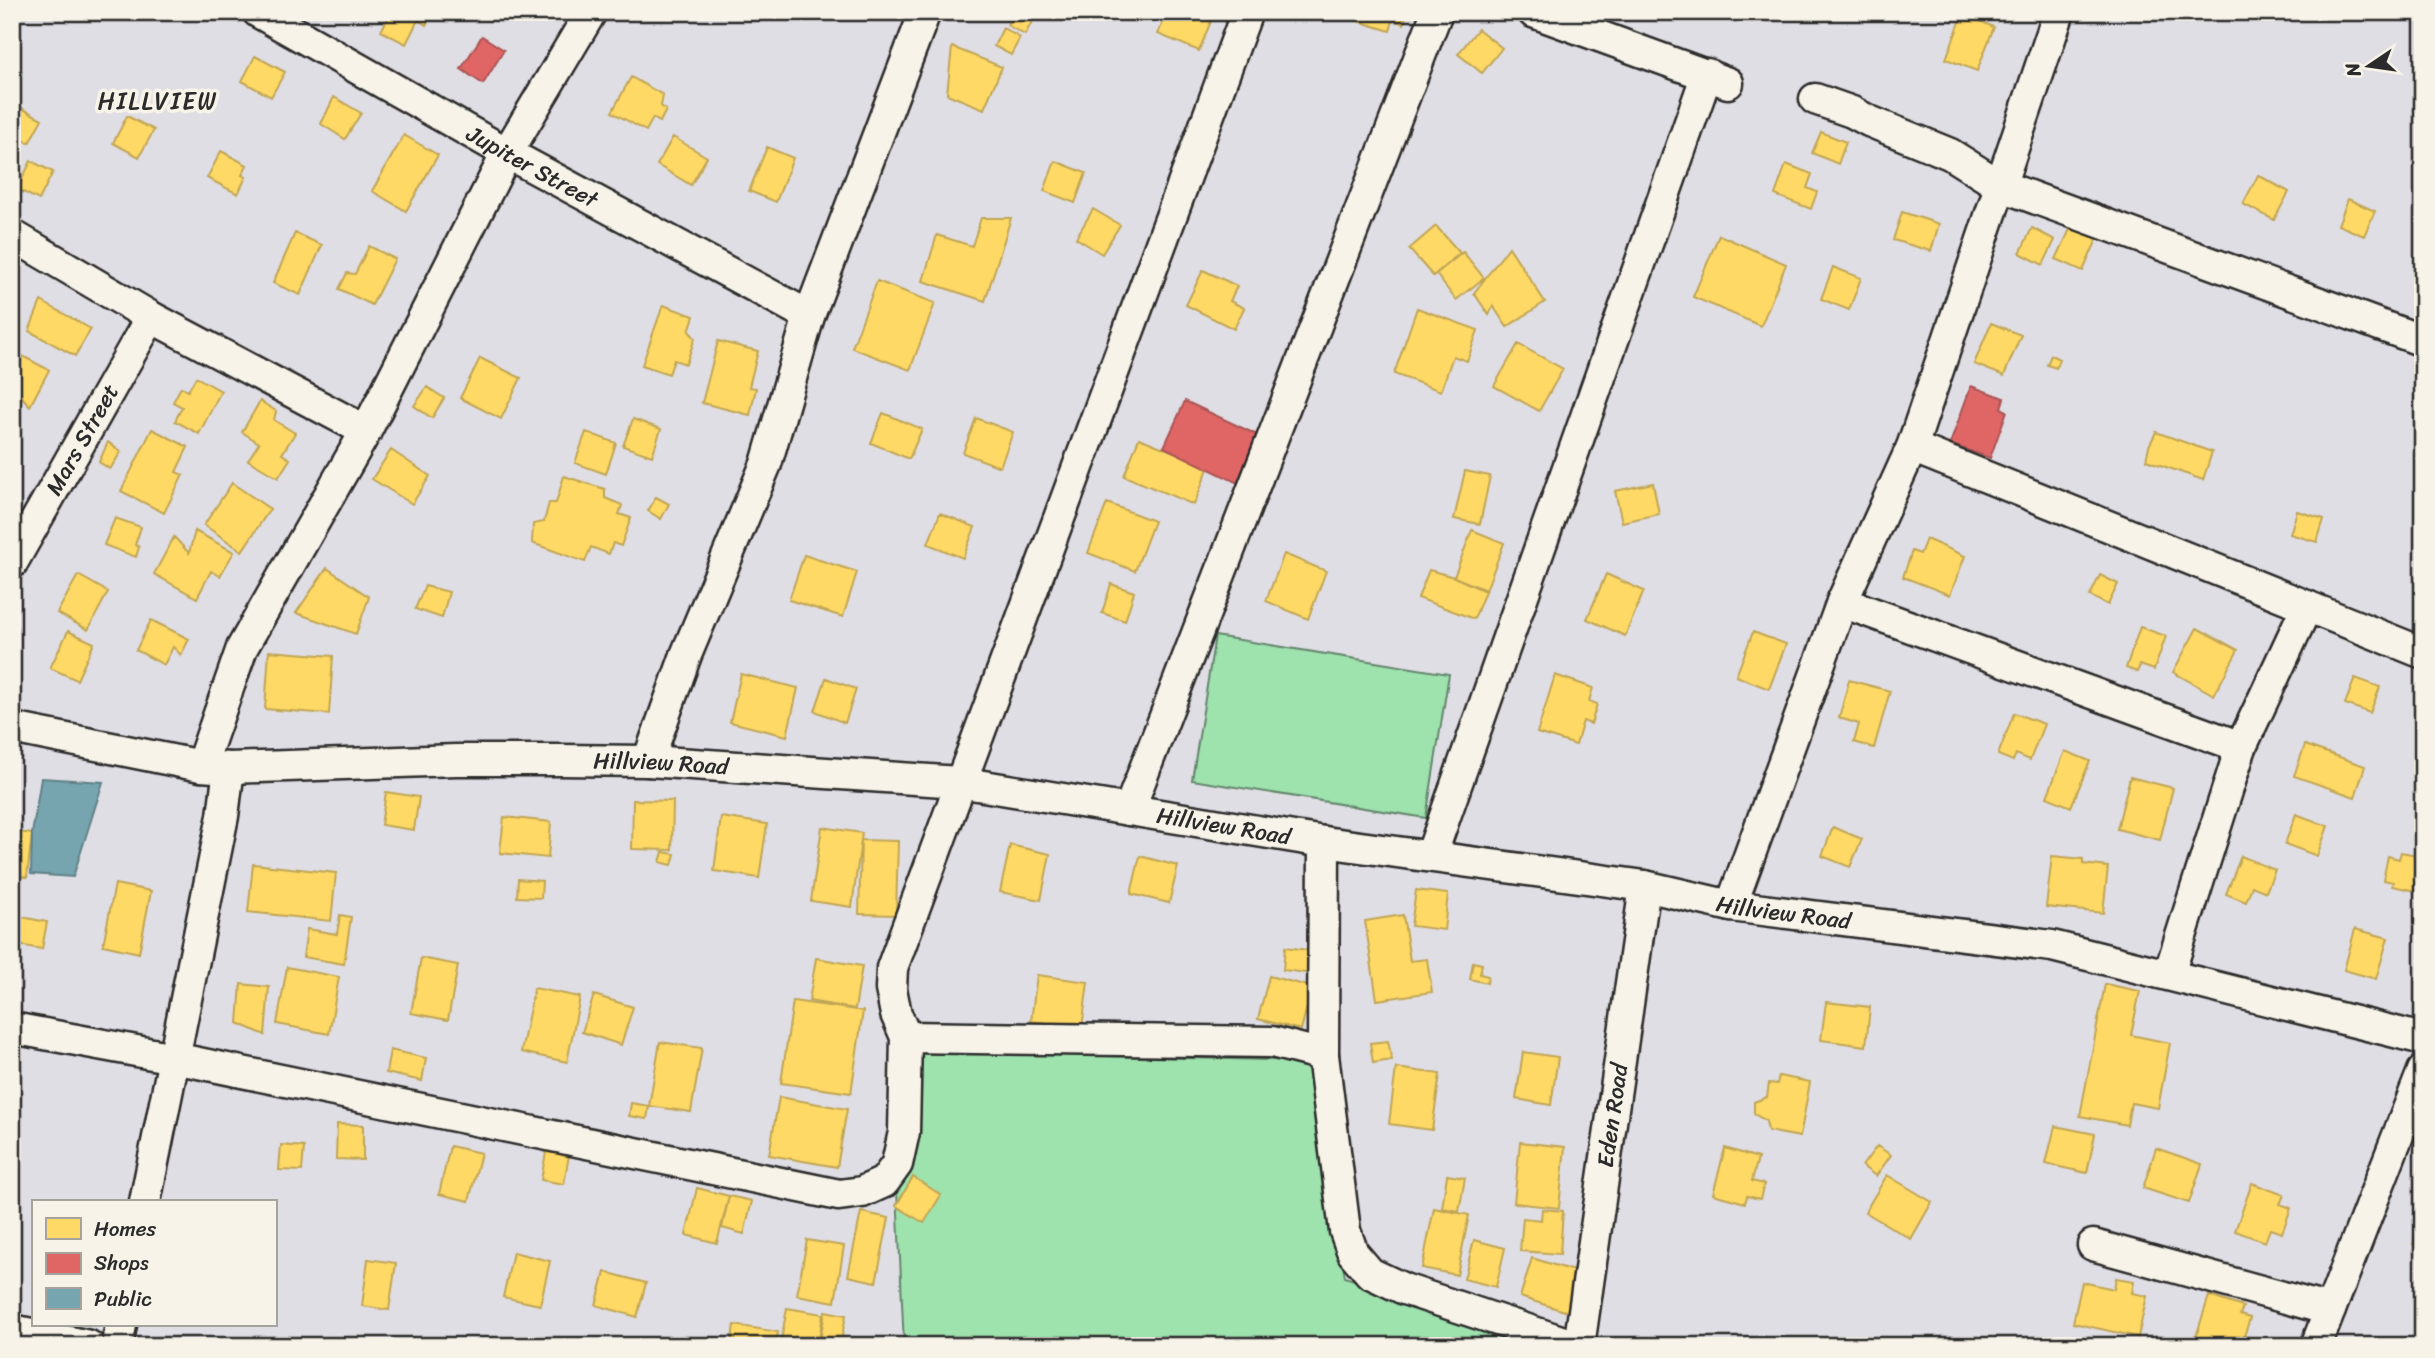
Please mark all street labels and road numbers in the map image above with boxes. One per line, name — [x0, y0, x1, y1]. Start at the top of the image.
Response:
street label: Jupiter Street — [458, 114, 607, 220]
street label: Mars Street — [34, 376, 130, 503]
street label: Hillview Road — [593, 740, 732, 788]
street label: Hillview Road — [1154, 795, 1296, 858]
street label: Hillview Road — [1712, 883, 1855, 942]
street label: Eden Road — [1585, 1059, 1641, 1170]

